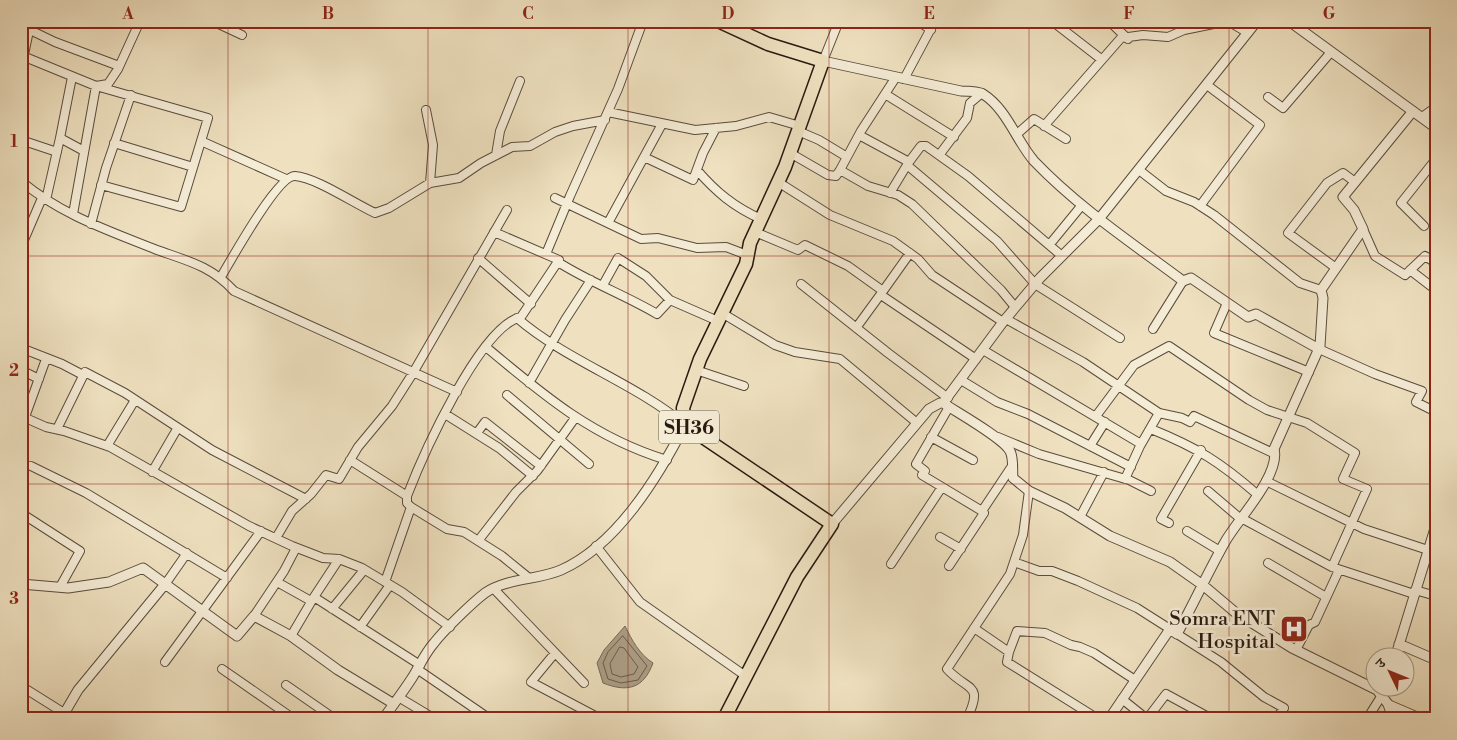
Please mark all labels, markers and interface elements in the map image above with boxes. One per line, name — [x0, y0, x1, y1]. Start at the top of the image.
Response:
text: A — [121, 4, 134, 24]
text: B — [322, 4, 334, 24]
text: C — [522, 4, 534, 24]
text: D — [722, 4, 735, 24]
text: E — [923, 4, 935, 24]
text: F — [1123, 4, 1135, 24]
text: G — [1323, 4, 1336, 24]
text: 1 — [10, 132, 18, 152]
text: 2 — [9, 361, 19, 381]
road number: SH36 — [659, 411, 719, 444]
text: 3 — [9, 589, 19, 609]
place label: Somra ENT Hospital — [1169, 607, 1275, 655]
hospital icon: Somra ENT Hospital — [1279, 614, 1309, 644]
north arrow — [1364, 648, 1414, 698]
text: उ — [1372, 654, 1391, 673]

